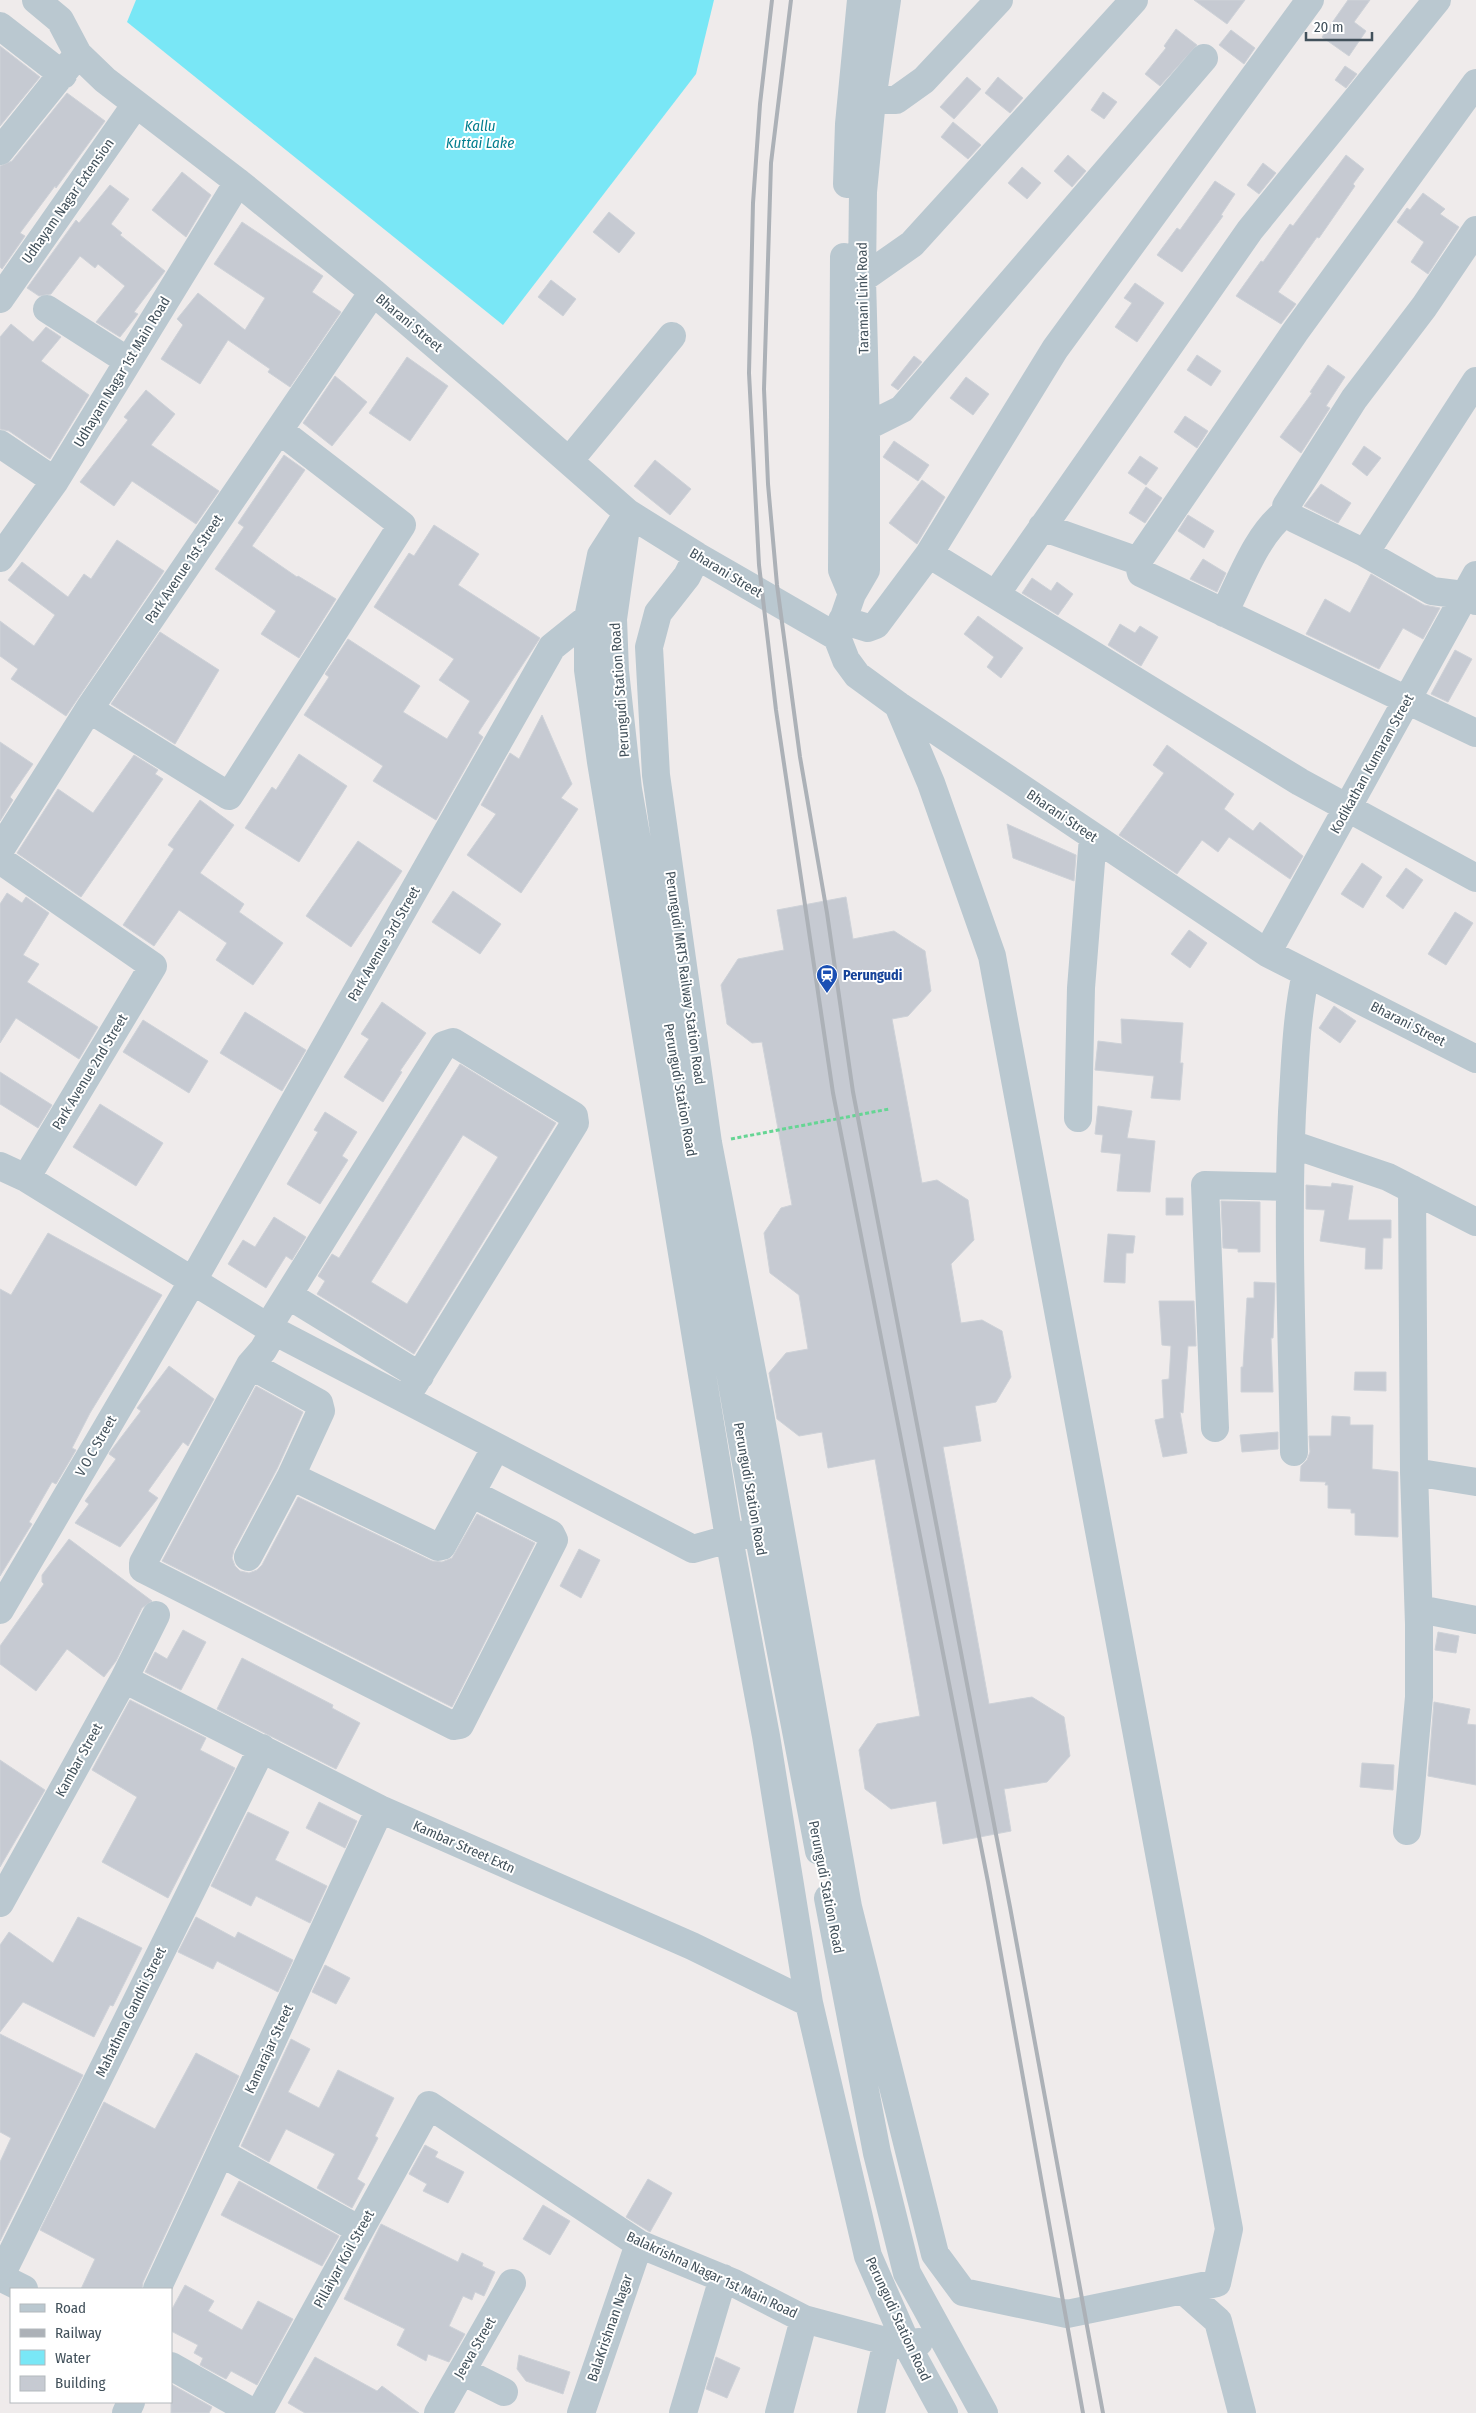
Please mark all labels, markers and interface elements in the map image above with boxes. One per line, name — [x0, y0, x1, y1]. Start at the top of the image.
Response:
scale bar — [1306, 10, 1372, 42]
text: 20 m — [1314, 18, 1344, 36]
water label: Kallu Kuttai Lake — [446, 117, 514, 152]
street label: Udhayam Nagar Extension — [18, 135, 118, 267]
street label: Taramani Link Road — [854, 242, 872, 354]
street label: Bharani Street — [372, 290, 446, 356]
street label: Udhayam Nagar 1st Main Road — [70, 294, 174, 450]
street label: Park Avenue 1st Street — [141, 511, 227, 627]
street label: Bharani Street — [687, 545, 766, 602]
street label: Perungudi Station Road — [607, 622, 633, 758]
street label: Kodikathan Kumaran Street — [1327, 691, 1418, 837]
street label: Bharani Street — [1023, 786, 1101, 846]
street label: Perungudi MRTS Railway Station Road — [662, 870, 708, 1086]
street label: Park Avenue 3rd Street — [344, 883, 424, 1004]
station icon: Perungudi — [815, 963, 839, 994]
place label: Perungudi — [843, 967, 903, 984]
street label: Bharani Street — [1368, 998, 1449, 1050]
street label: Park Avenue 2nd Street — [49, 1011, 132, 1133]
street label: Perungudi Station Road — [660, 1022, 700, 1158]
street label: V O C Street — [72, 1412, 120, 1479]
street label: Perungudi Station Road — [730, 1421, 770, 1557]
street label: Kambar Street — [52, 1720, 106, 1800]
street label: Kambar Street Extn — [410, 1817, 518, 1877]
street label: Perungudi Station Road — [805, 1819, 847, 1955]
street label: Mahathma Gandhi Street — [92, 1944, 170, 2080]
street label: Kamarajar Street — [241, 2002, 297, 2096]
street label: Pillaiyar Koil Street — [310, 2207, 378, 2311]
street label: Balakrishna Nagar 1st Main Road — [624, 2228, 800, 2322]
street label: Perungudi Station Road — [862, 2254, 934, 2384]
street label: BalaKrishnan Nagar — [584, 2272, 636, 2384]
legend — [10, 2288, 172, 2403]
text: Road — [55, 2299, 86, 2317]
street label: Jeeva Street — [451, 2314, 500, 2382]
text: Railway — [55, 2324, 102, 2342]
text: Water — [55, 2349, 91, 2367]
text: Building — [55, 2374, 106, 2392]

